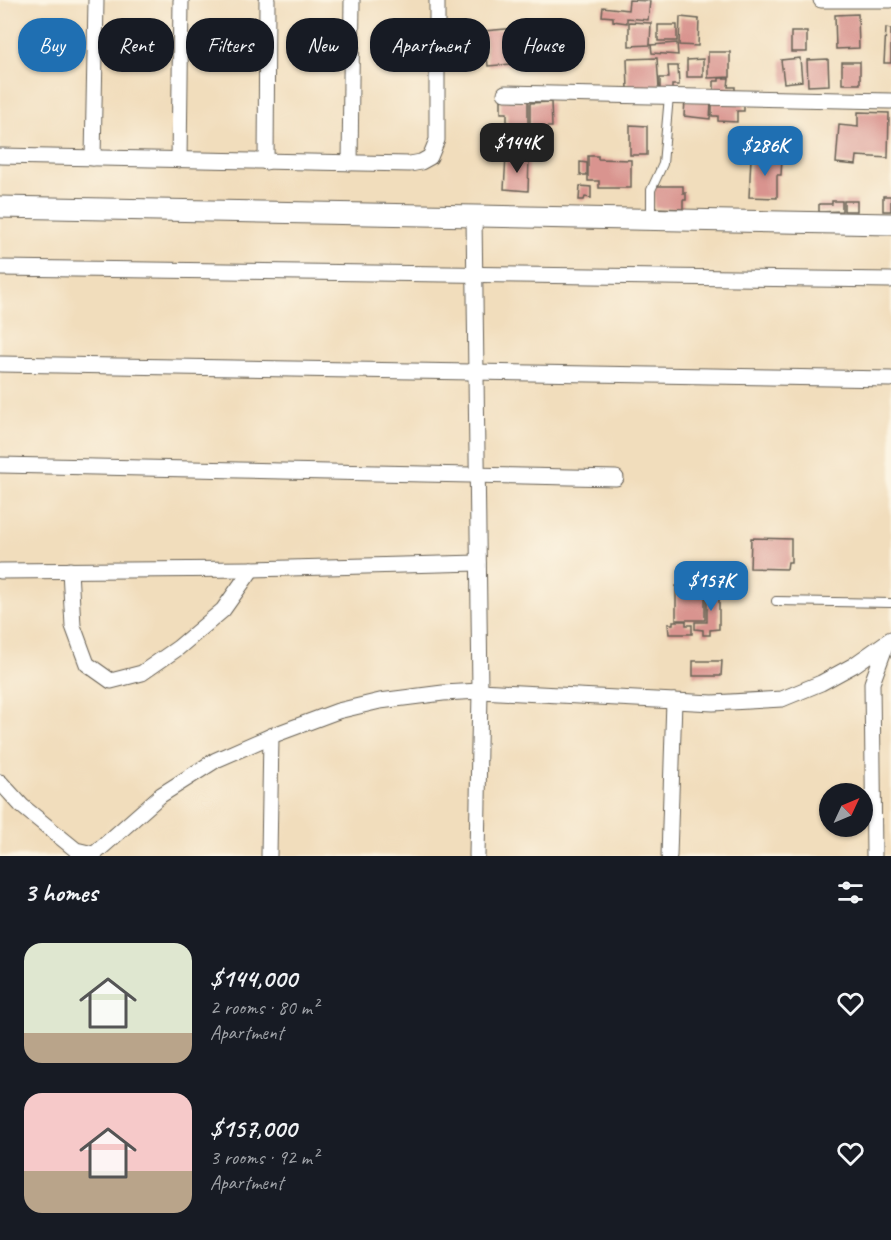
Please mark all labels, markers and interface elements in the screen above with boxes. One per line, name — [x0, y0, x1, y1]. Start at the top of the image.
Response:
chip: Buy — [18, 18, 86, 72]
chip: Rent — [98, 18, 174, 72]
chip: Filters — [186, 18, 274, 72]
chip: New — [286, 18, 358, 72]
chip: Apartment — [370, 18, 490, 72]
chip: House — [502, 18, 585, 72]
pin: $144K — [475, 123, 559, 174]
pin: $286K — [723, 126, 807, 177]
text: $144K — [494, 130, 540, 155]
text: $286K — [742, 133, 788, 158]
pin: $157K — [669, 561, 753, 612]
text: $157K — [688, 568, 734, 593]
north arrow — [819, 783, 873, 837]
map controls — [819, 783, 873, 837]
text: 3 homes — [24, 876, 97, 909]
icon: filters — [834, 876, 867, 909]
text: $144,000 — [210, 962, 297, 995]
icon: home — [72, 967, 144, 1039]
icon: heart — [834, 987, 867, 1020]
text: 2 rooms · 80 m² — [210, 995, 318, 1020]
text: Apartment — [210, 1020, 283, 1045]
text: $157,000 — [210, 1112, 297, 1145]
icon: home — [72, 1117, 144, 1189]
icon: heart — [834, 1137, 867, 1170]
text: 3 rooms · 92 m² — [210, 1145, 318, 1170]
text: Apartment — [210, 1170, 283, 1195]

